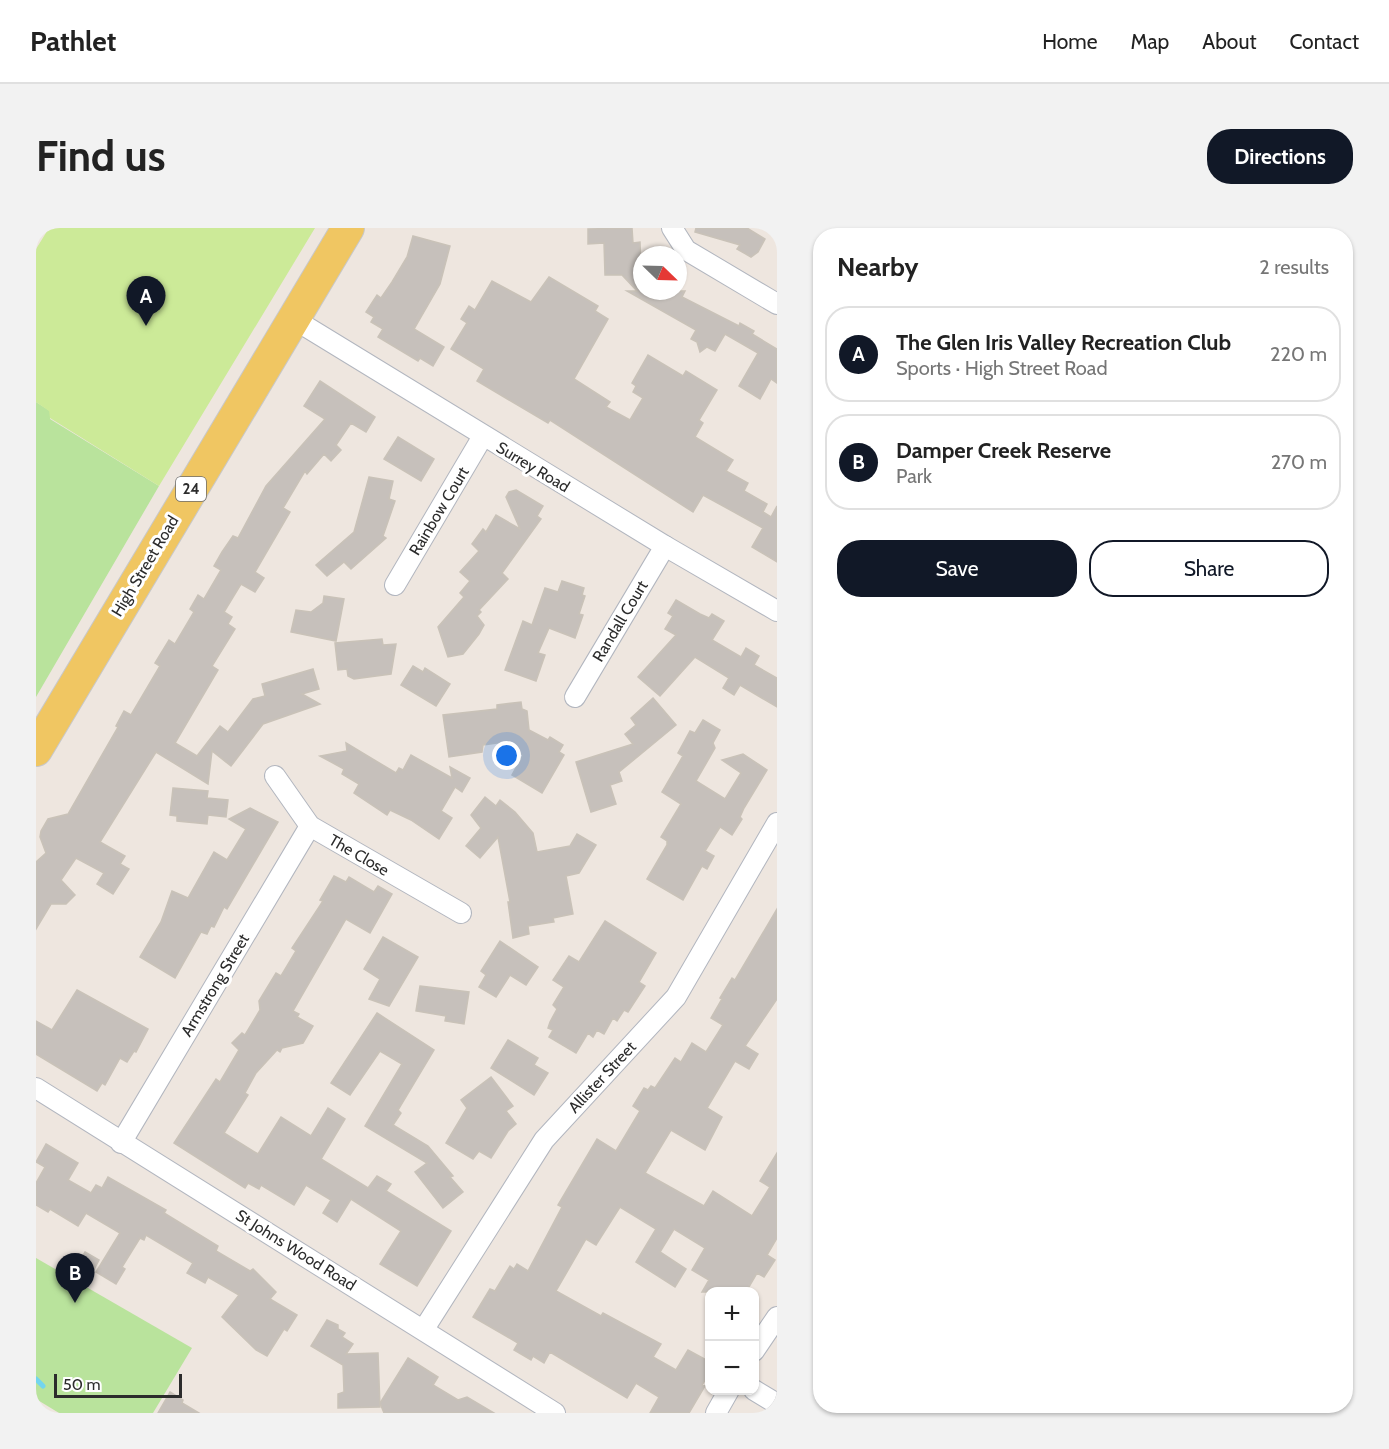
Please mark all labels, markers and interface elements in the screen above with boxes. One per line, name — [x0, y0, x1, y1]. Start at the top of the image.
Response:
text: Pathlet — [30, 24, 116, 58]
text: Home — [1042, 29, 1098, 54]
text: Map — [1131, 29, 1169, 54]
text: About — [1202, 29, 1256, 54]
text: Contact — [1289, 29, 1359, 54]
button: Directions — [1207, 129, 1353, 184]
text: Find us — [36, 130, 165, 182]
north arrow — [633, 246, 687, 300]
text: Nearby — [837, 251, 918, 283]
text: 2 results — [1259, 255, 1329, 279]
pin: A — [126, 276, 166, 326]
text: The Glen Iris Valley Recreation Club — [896, 329, 1231, 356]
text: A — [852, 342, 865, 366]
text: 220 m — [1270, 342, 1327, 366]
text: Sports · High Street Road — [896, 356, 1108, 380]
text: Damper Creek Reserve — [896, 437, 1111, 464]
street label: Surrey Road — [493, 438, 573, 496]
text: B — [852, 450, 865, 474]
text: 270 m — [1271, 450, 1327, 474]
street label: Rainbow Court — [405, 463, 473, 559]
text: Park — [896, 464, 932, 488]
road number: 24 — [176, 477, 206, 501]
street label: High Street Road — [107, 512, 183, 620]
button: Save — [837, 540, 1077, 597]
button: Share — [1089, 540, 1329, 597]
street label: Randall Court — [588, 577, 652, 665]
your location — [492, 741, 521, 770]
street label: The Close — [326, 830, 392, 880]
street label: Armstrong Street — [177, 930, 253, 1040]
street label: Allister Street — [564, 1037, 640, 1117]
street label: St Johns Wood Road — [232, 1205, 360, 1295]
pin: B — [56, 1254, 94, 1303]
map controls — [705, 1287, 759, 1395]
button: + — [705, 1287, 759, 1341]
button: − — [705, 1341, 759, 1395]
scale bar — [54, 1371, 182, 1398]
text: 50 m — [63, 1375, 100, 1394]

